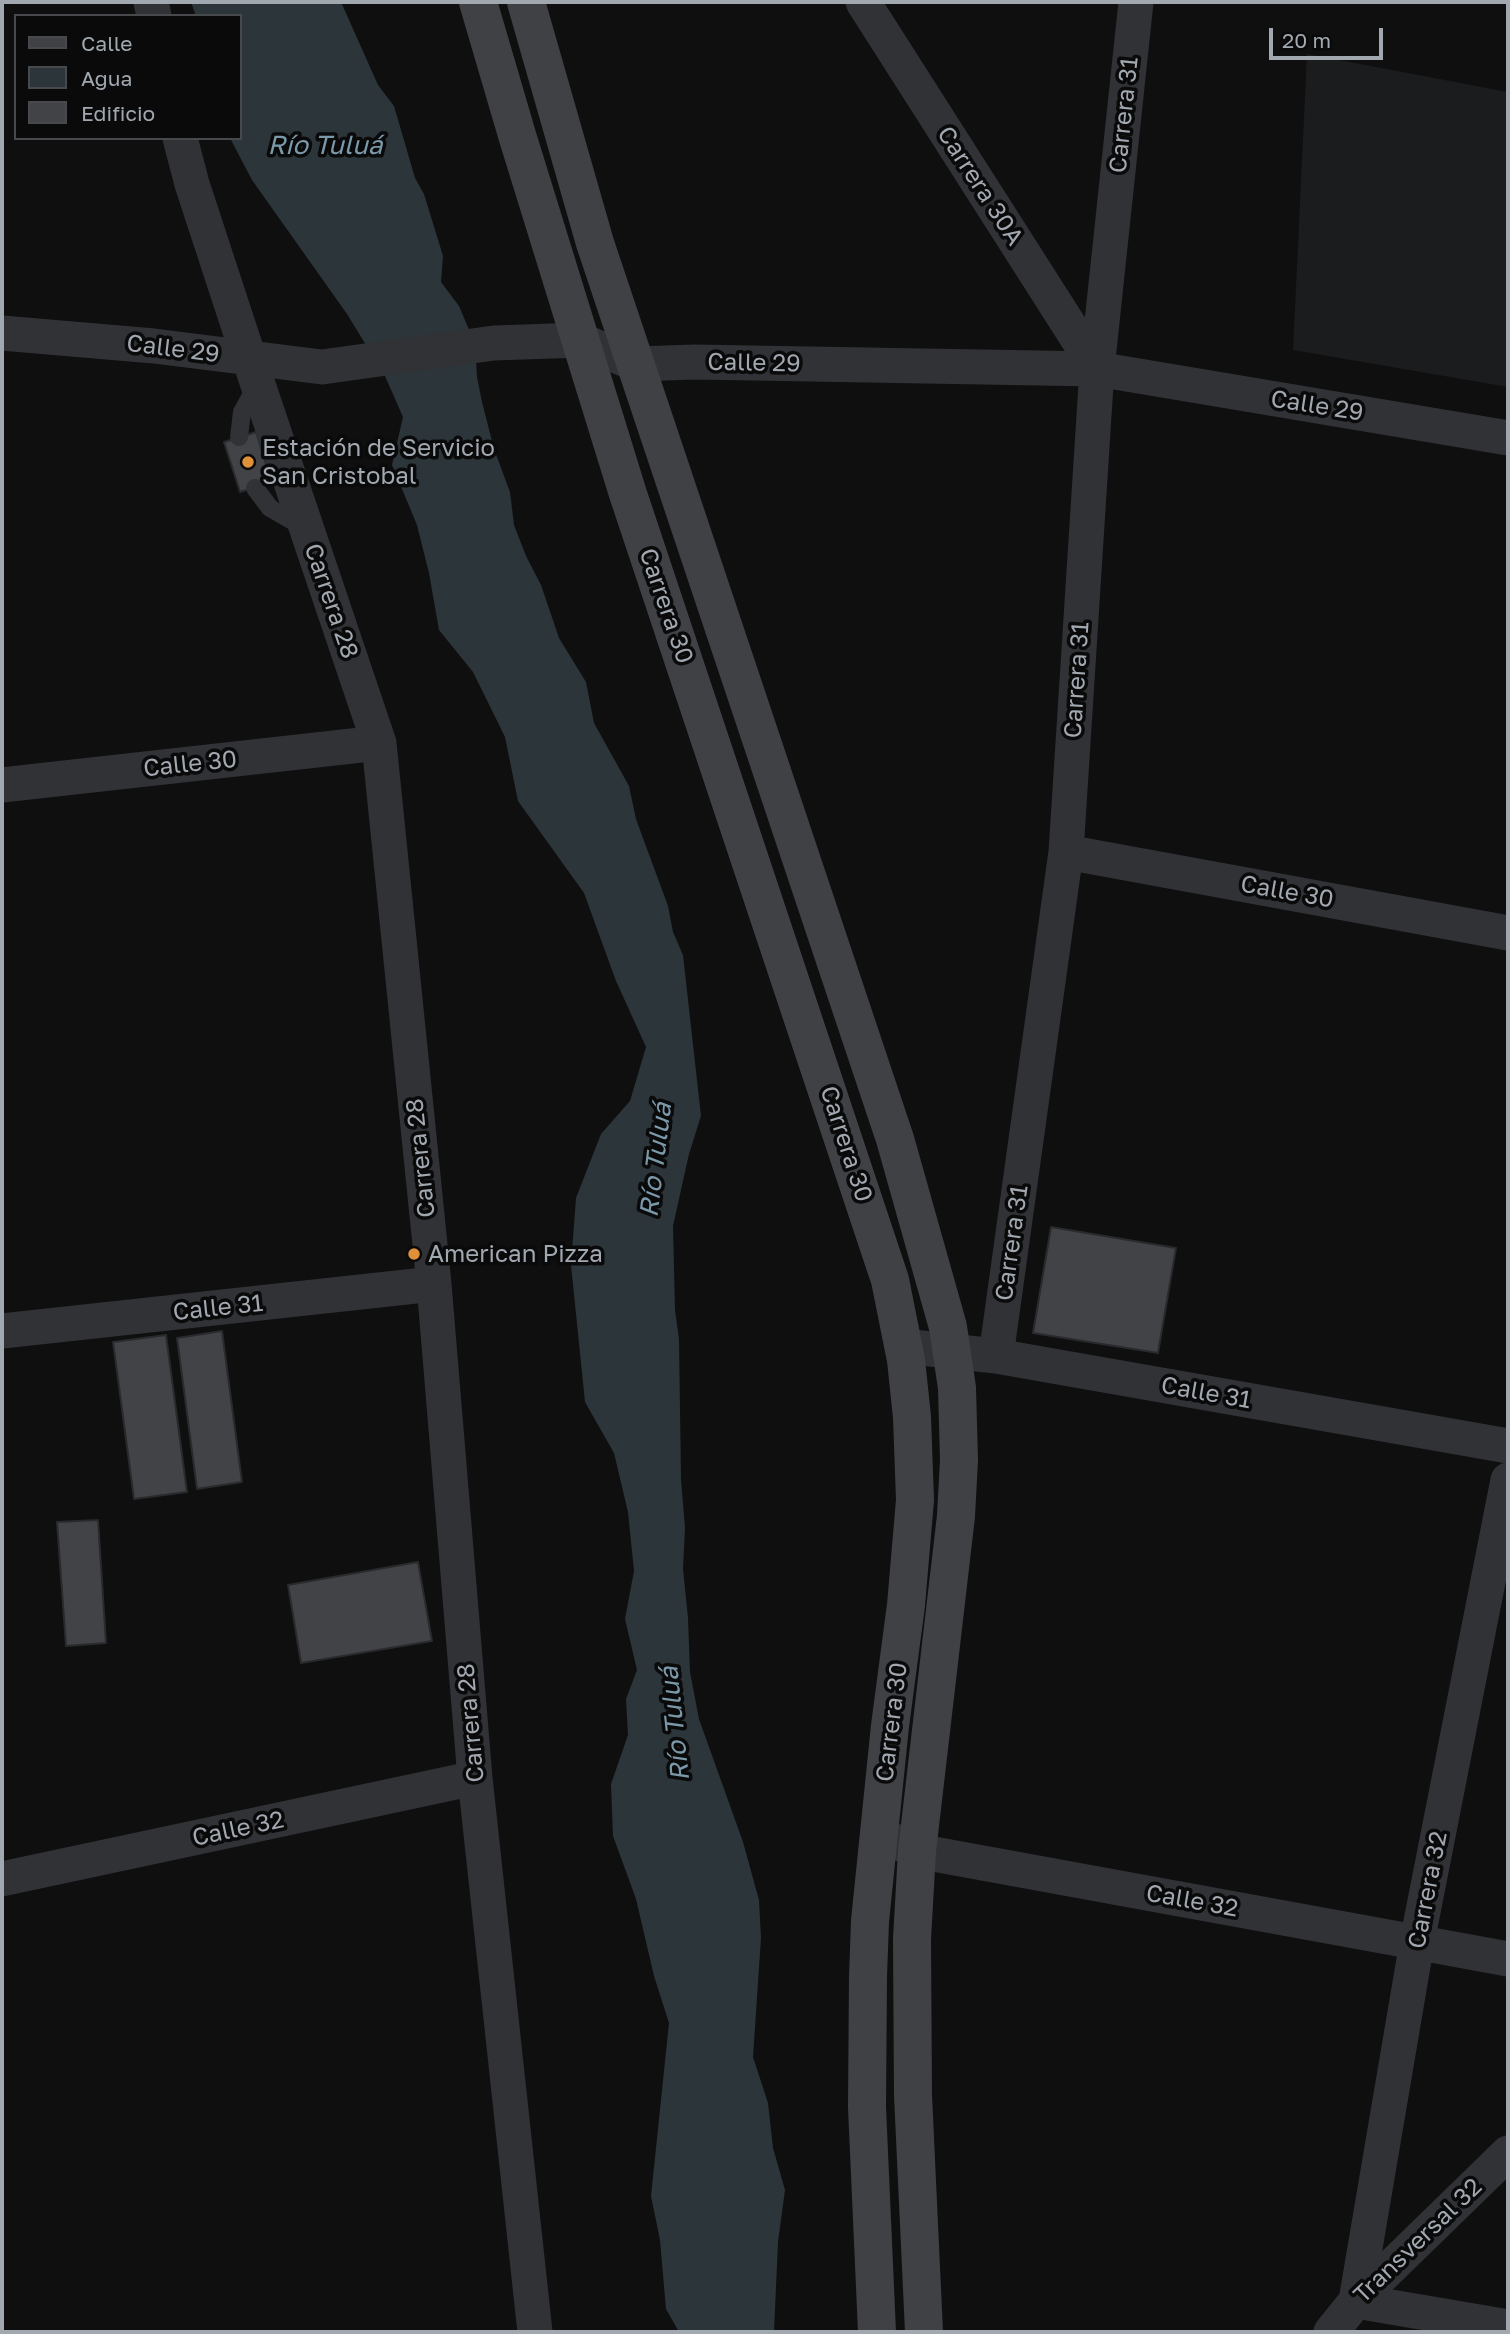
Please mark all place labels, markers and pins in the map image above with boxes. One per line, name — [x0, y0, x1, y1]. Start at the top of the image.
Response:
place label: Estación de Servicio San Cristobal — [262, 434, 495, 490]
marker: Estación de Servicio San Cristobal — [240, 454, 256, 470]
place label: American Pizza — [428, 1240, 603, 1268]
marker: American Pizza — [406, 1246, 422, 1262]

